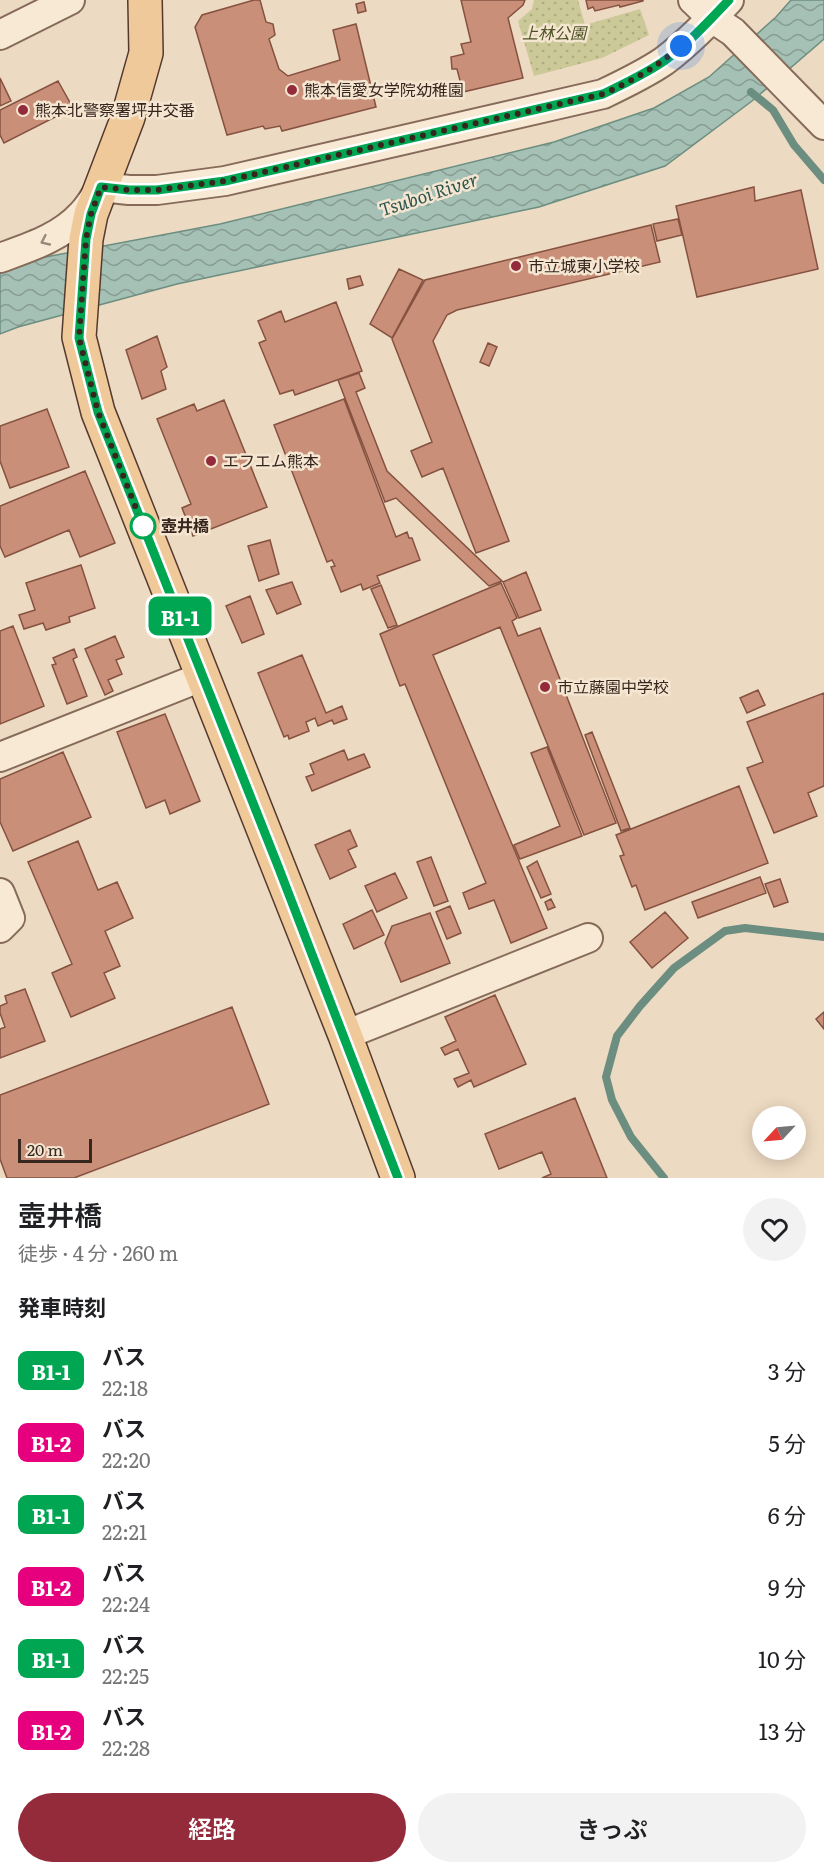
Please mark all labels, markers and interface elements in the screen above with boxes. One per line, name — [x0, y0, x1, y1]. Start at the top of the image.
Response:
park label: 上林公園 — [522, 20, 588, 44]
your location — [666, 31, 696, 61]
place label: 熊本信愛女学院幼稚園 — [304, 77, 464, 101]
marker: 熊本信愛女学院幼稚園 — [285, 83, 299, 97]
place label: 熊本北警察署坪井交番 — [35, 97, 195, 121]
marker: 熊本北警察署坪井交番 — [16, 103, 30, 117]
water label: Tsuboi River — [376, 165, 481, 222]
one-way arrow — [40, 233, 51, 245]
place label: 市立城東小学校 — [528, 253, 640, 277]
marker: 市立城東小学校 — [509, 259, 523, 273]
place label: エフエム熊本 — [223, 448, 319, 472]
marker: エフエム熊本 — [204, 454, 218, 468]
marker: 壺井橋 — [130, 513, 156, 539]
place label: 壺井橋 — [161, 513, 209, 537]
line badge: B1-1 — [138, 596, 222, 636]
text: B1-1 — [161, 601, 200, 632]
place label: 市立藤園中学校 — [557, 674, 669, 698]
marker: 市立藤園中学校 — [538, 680, 552, 694]
north arrow — [752, 1106, 806, 1160]
map controls — [752, 1106, 806, 1160]
scale bar — [18, 1136, 92, 1164]
text: 20 m — [27, 1137, 63, 1161]
text: 壺井橋 — [18, 1193, 102, 1235]
button: heart — [743, 1198, 806, 1261]
text: 徒歩 · 4 分 · 260 m — [18, 1237, 178, 1267]
text: 発車時刻 — [18, 1290, 106, 1323]
text: バス — [102, 1339, 146, 1372]
text: 3 分 — [768, 1354, 806, 1387]
text: B1-1 — [32, 1355, 71, 1386]
text: 22:18 — [102, 1372, 148, 1402]
text: バス — [102, 1411, 146, 1444]
text: 5 分 — [768, 1426, 806, 1459]
text: B1-2 — [31, 1427, 71, 1458]
text: 22:20 — [102, 1444, 150, 1474]
text: バス — [102, 1483, 146, 1516]
text: 6 分 — [768, 1498, 806, 1531]
text: B1-1 — [32, 1499, 71, 1530]
text: 22:21 — [102, 1516, 147, 1546]
text: バス — [102, 1555, 146, 1588]
text: 9 分 — [768, 1570, 806, 1603]
text: B1-2 — [31, 1571, 71, 1602]
text: 22:24 — [102, 1588, 150, 1618]
text: バス — [102, 1627, 146, 1660]
text: 10 分 — [758, 1642, 806, 1675]
text: B1-1 — [32, 1643, 71, 1674]
text: 22:25 — [102, 1660, 149, 1690]
text: バス — [102, 1699, 146, 1732]
text: 13 分 — [759, 1714, 806, 1747]
text: B1-2 — [31, 1715, 71, 1746]
text: 22:28 — [102, 1732, 150, 1762]
button: 経路 — [18, 1793, 406, 1862]
button: きっぷ — [418, 1793, 806, 1862]

